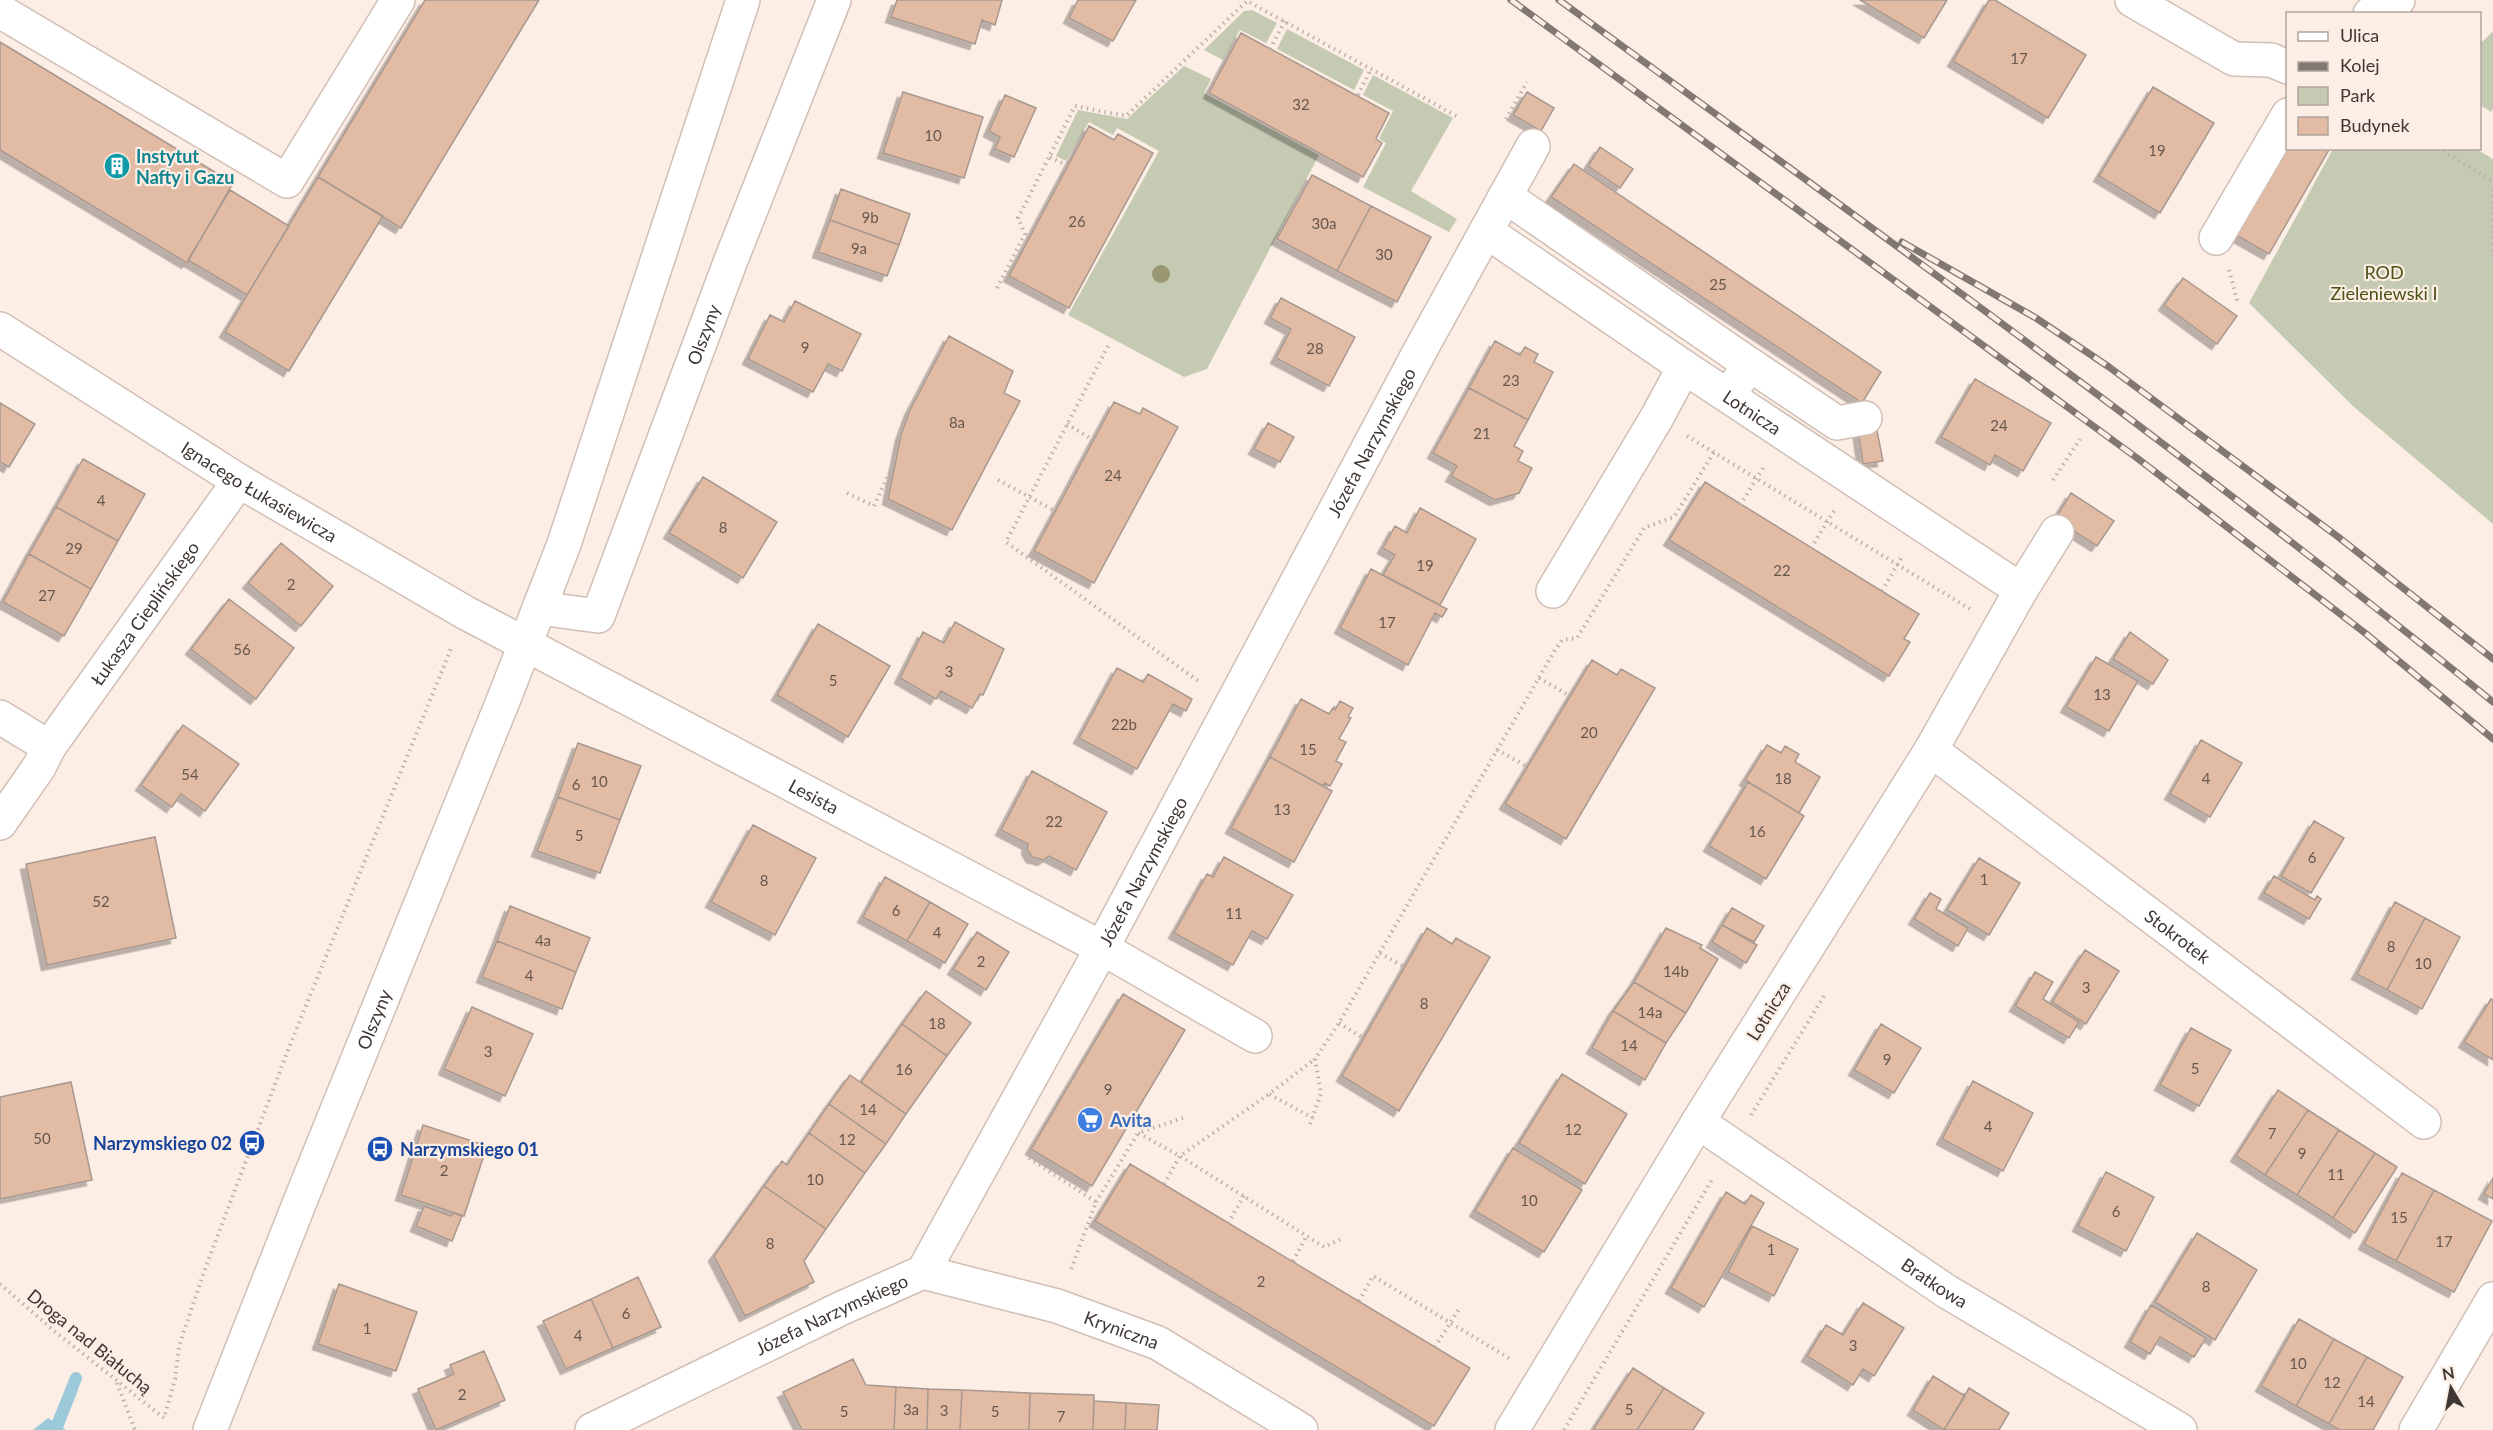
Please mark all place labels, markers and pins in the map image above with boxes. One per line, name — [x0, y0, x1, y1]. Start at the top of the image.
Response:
place label: Instytut Nafty i Gazu — [136, 145, 234, 188]
building icon: Instytut Nafty i Gazu — [102, 151, 132, 181]
supermarket icon: Avita — [1075, 1105, 1105, 1135]
place label: Avita — [1109, 1109, 1152, 1131]
bus stop icon: Narzymskiego 02 — [237, 1128, 267, 1158]
place label: Narzymskiego 02 — [93, 1132, 232, 1154]
bus stop icon: Narzymskiego 01 — [365, 1134, 395, 1164]
place label: Narzymskiego 01 — [400, 1138, 539, 1160]

